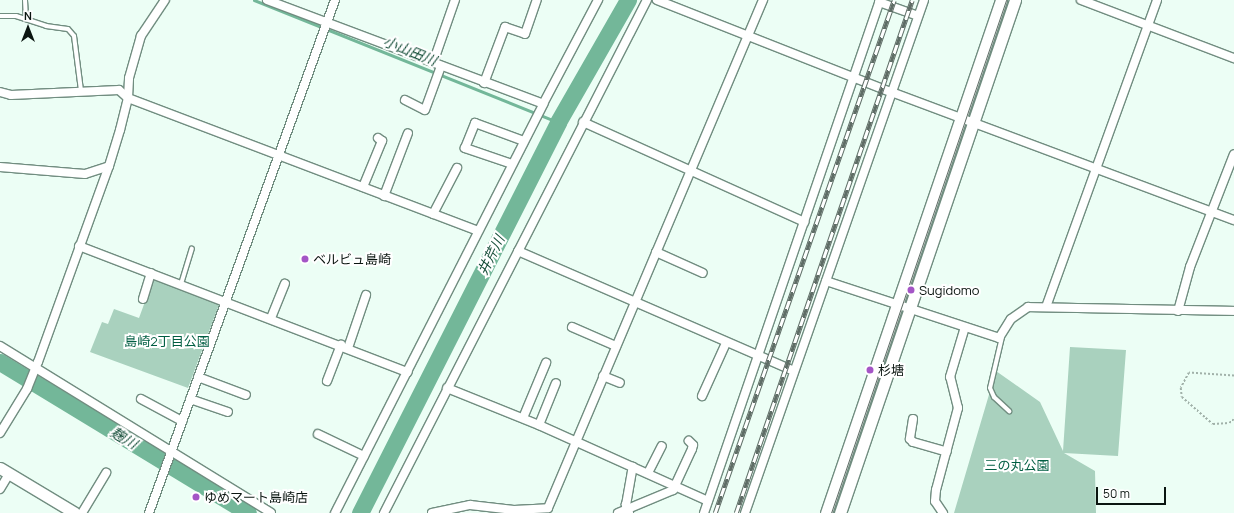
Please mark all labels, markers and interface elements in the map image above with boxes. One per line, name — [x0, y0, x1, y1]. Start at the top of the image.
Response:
north arrow — [8, 8, 48, 48]
text: N — [24, 8, 32, 23]
water label: 小山田川 — [381, 33, 439, 69]
water label: 井芹川 — [474, 232, 508, 278]
place label: ベルビュ島崎 — [313, 251, 391, 267]
marker: ベルビュ島崎 — [300, 254, 310, 264]
place label: Sugidomo — [919, 282, 980, 298]
marker: Sugidomo — [906, 285, 916, 295]
park label: 島崎2丁目公園 — [124, 333, 210, 349]
place label: 杉塘 — [878, 362, 904, 378]
marker: 杉塘 — [865, 365, 875, 375]
water label: 麹川 — [108, 424, 140, 452]
park label: 三の丸公園 — [985, 457, 1049, 473]
scale bar — [1098, 479, 1168, 505]
text: 50 m — [1103, 485, 1130, 502]
place label: ゆめマート島崎店 — [204, 489, 308, 505]
marker: ゆめマート島崎店 — [191, 492, 201, 502]

